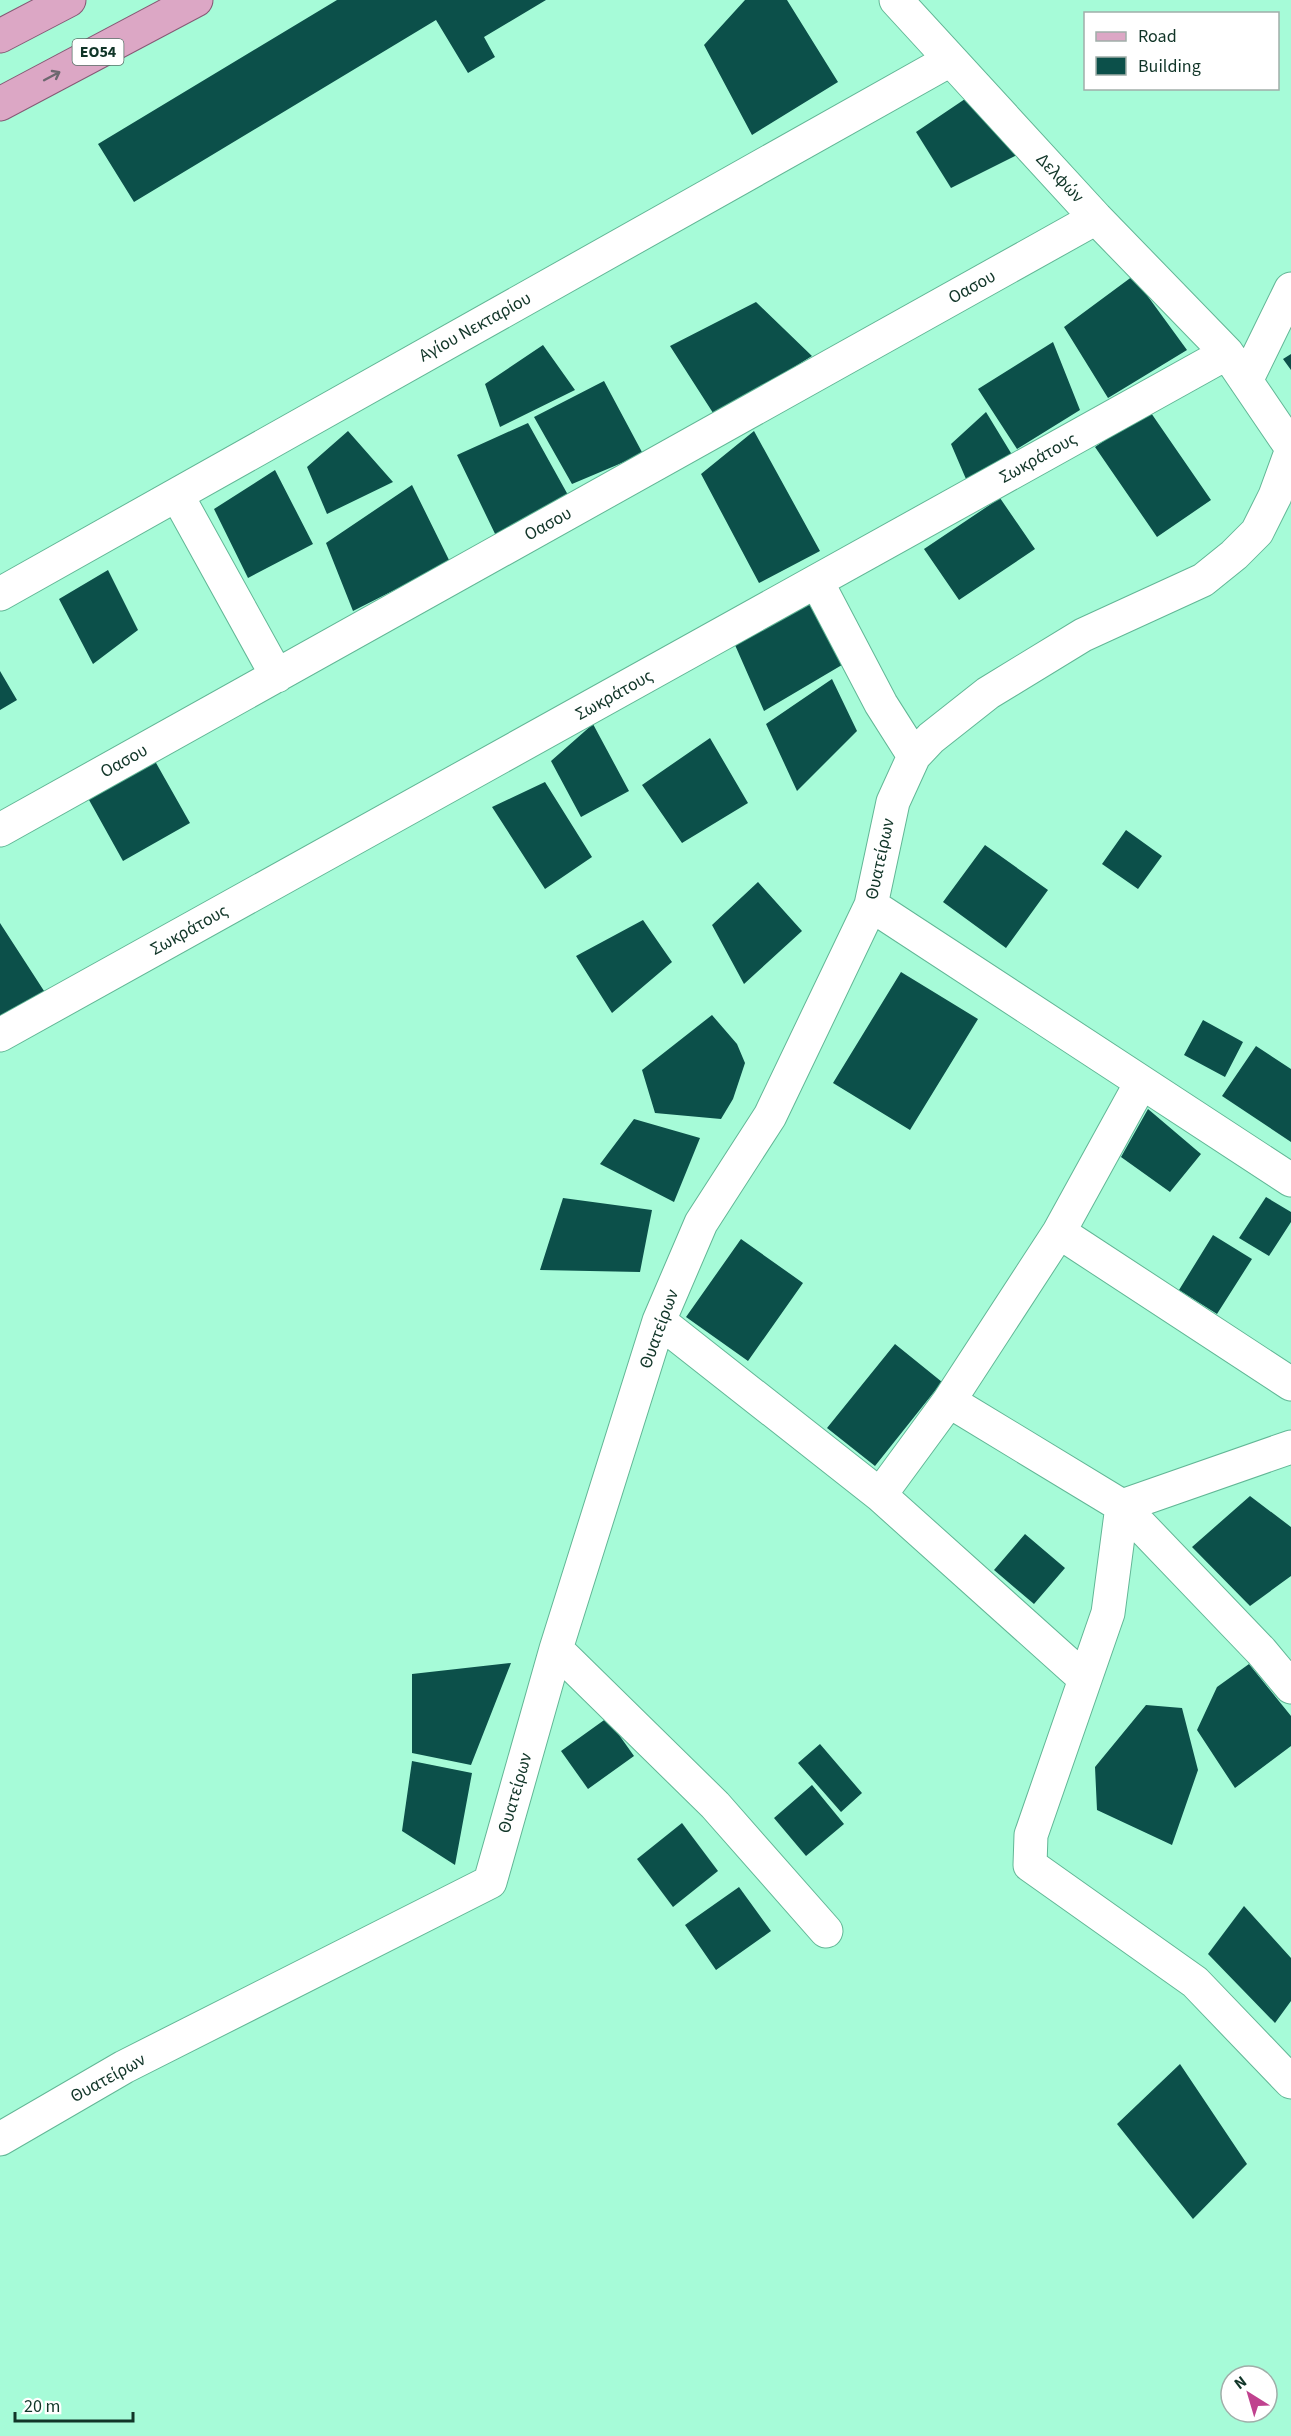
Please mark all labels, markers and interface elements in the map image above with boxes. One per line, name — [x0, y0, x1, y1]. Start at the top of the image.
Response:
legend — [1084, 12, 1279, 90]
text: Road — [1138, 24, 1177, 49]
road number: ΕΟ54 — [72, 39, 124, 65]
text: Building — [1138, 54, 1201, 79]
one-way arrow — [42, 70, 60, 81]
street label: Δελφών — [1030, 147, 1090, 209]
street label: Οασου — [944, 264, 1000, 310]
street label: Αγίου Νεκταρίου — [414, 286, 536, 368]
street label: Σωκράτους — [995, 426, 1082, 490]
street label: Οασου — [520, 501, 576, 547]
street label: Σωκράτους — [571, 663, 658, 727]
street label: Οασου — [96, 738, 152, 784]
street label: Θυατείρων — [859, 816, 901, 902]
street label: Σωκράτους — [146, 898, 233, 962]
street label: Θυατείρων — [633, 1285, 685, 1372]
street label: Θυατείρων — [492, 1749, 539, 1836]
street label: Θυατείρων — [66, 2047, 151, 2109]
north arrow — [1219, 2364, 1279, 2424]
text: N — [1230, 2371, 1251, 2395]
scale bar — [15, 2385, 134, 2423]
text: 20 m — [24, 2394, 60, 2419]

